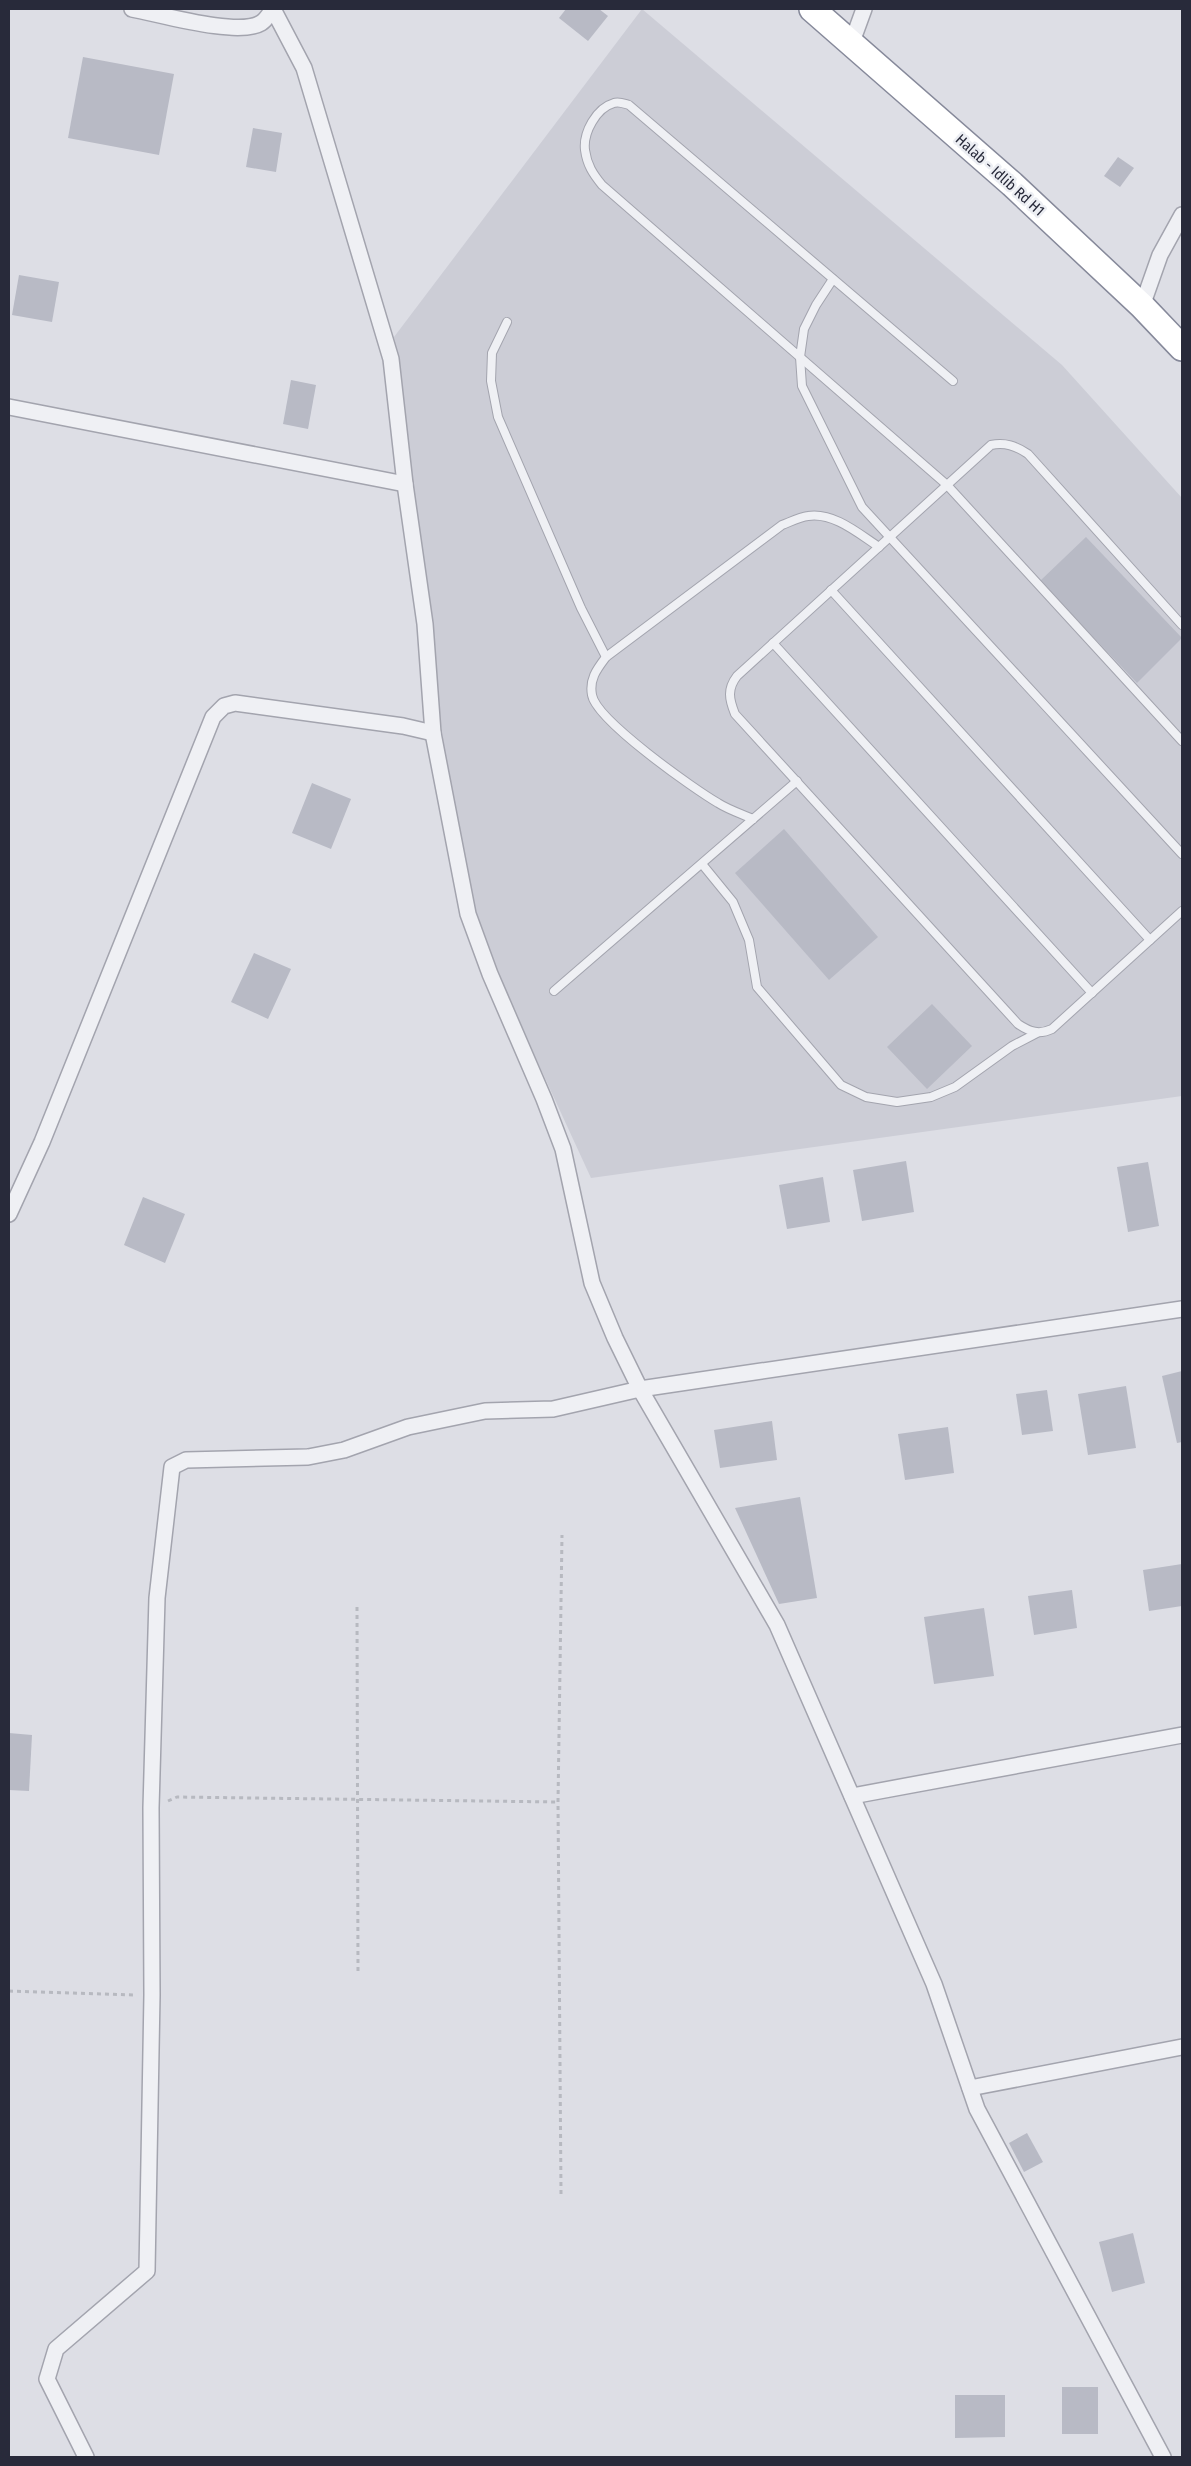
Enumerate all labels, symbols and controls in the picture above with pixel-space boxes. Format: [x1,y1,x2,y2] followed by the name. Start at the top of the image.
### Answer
[952,130,1048,220] street label: Halab - Idlib Rd H1

